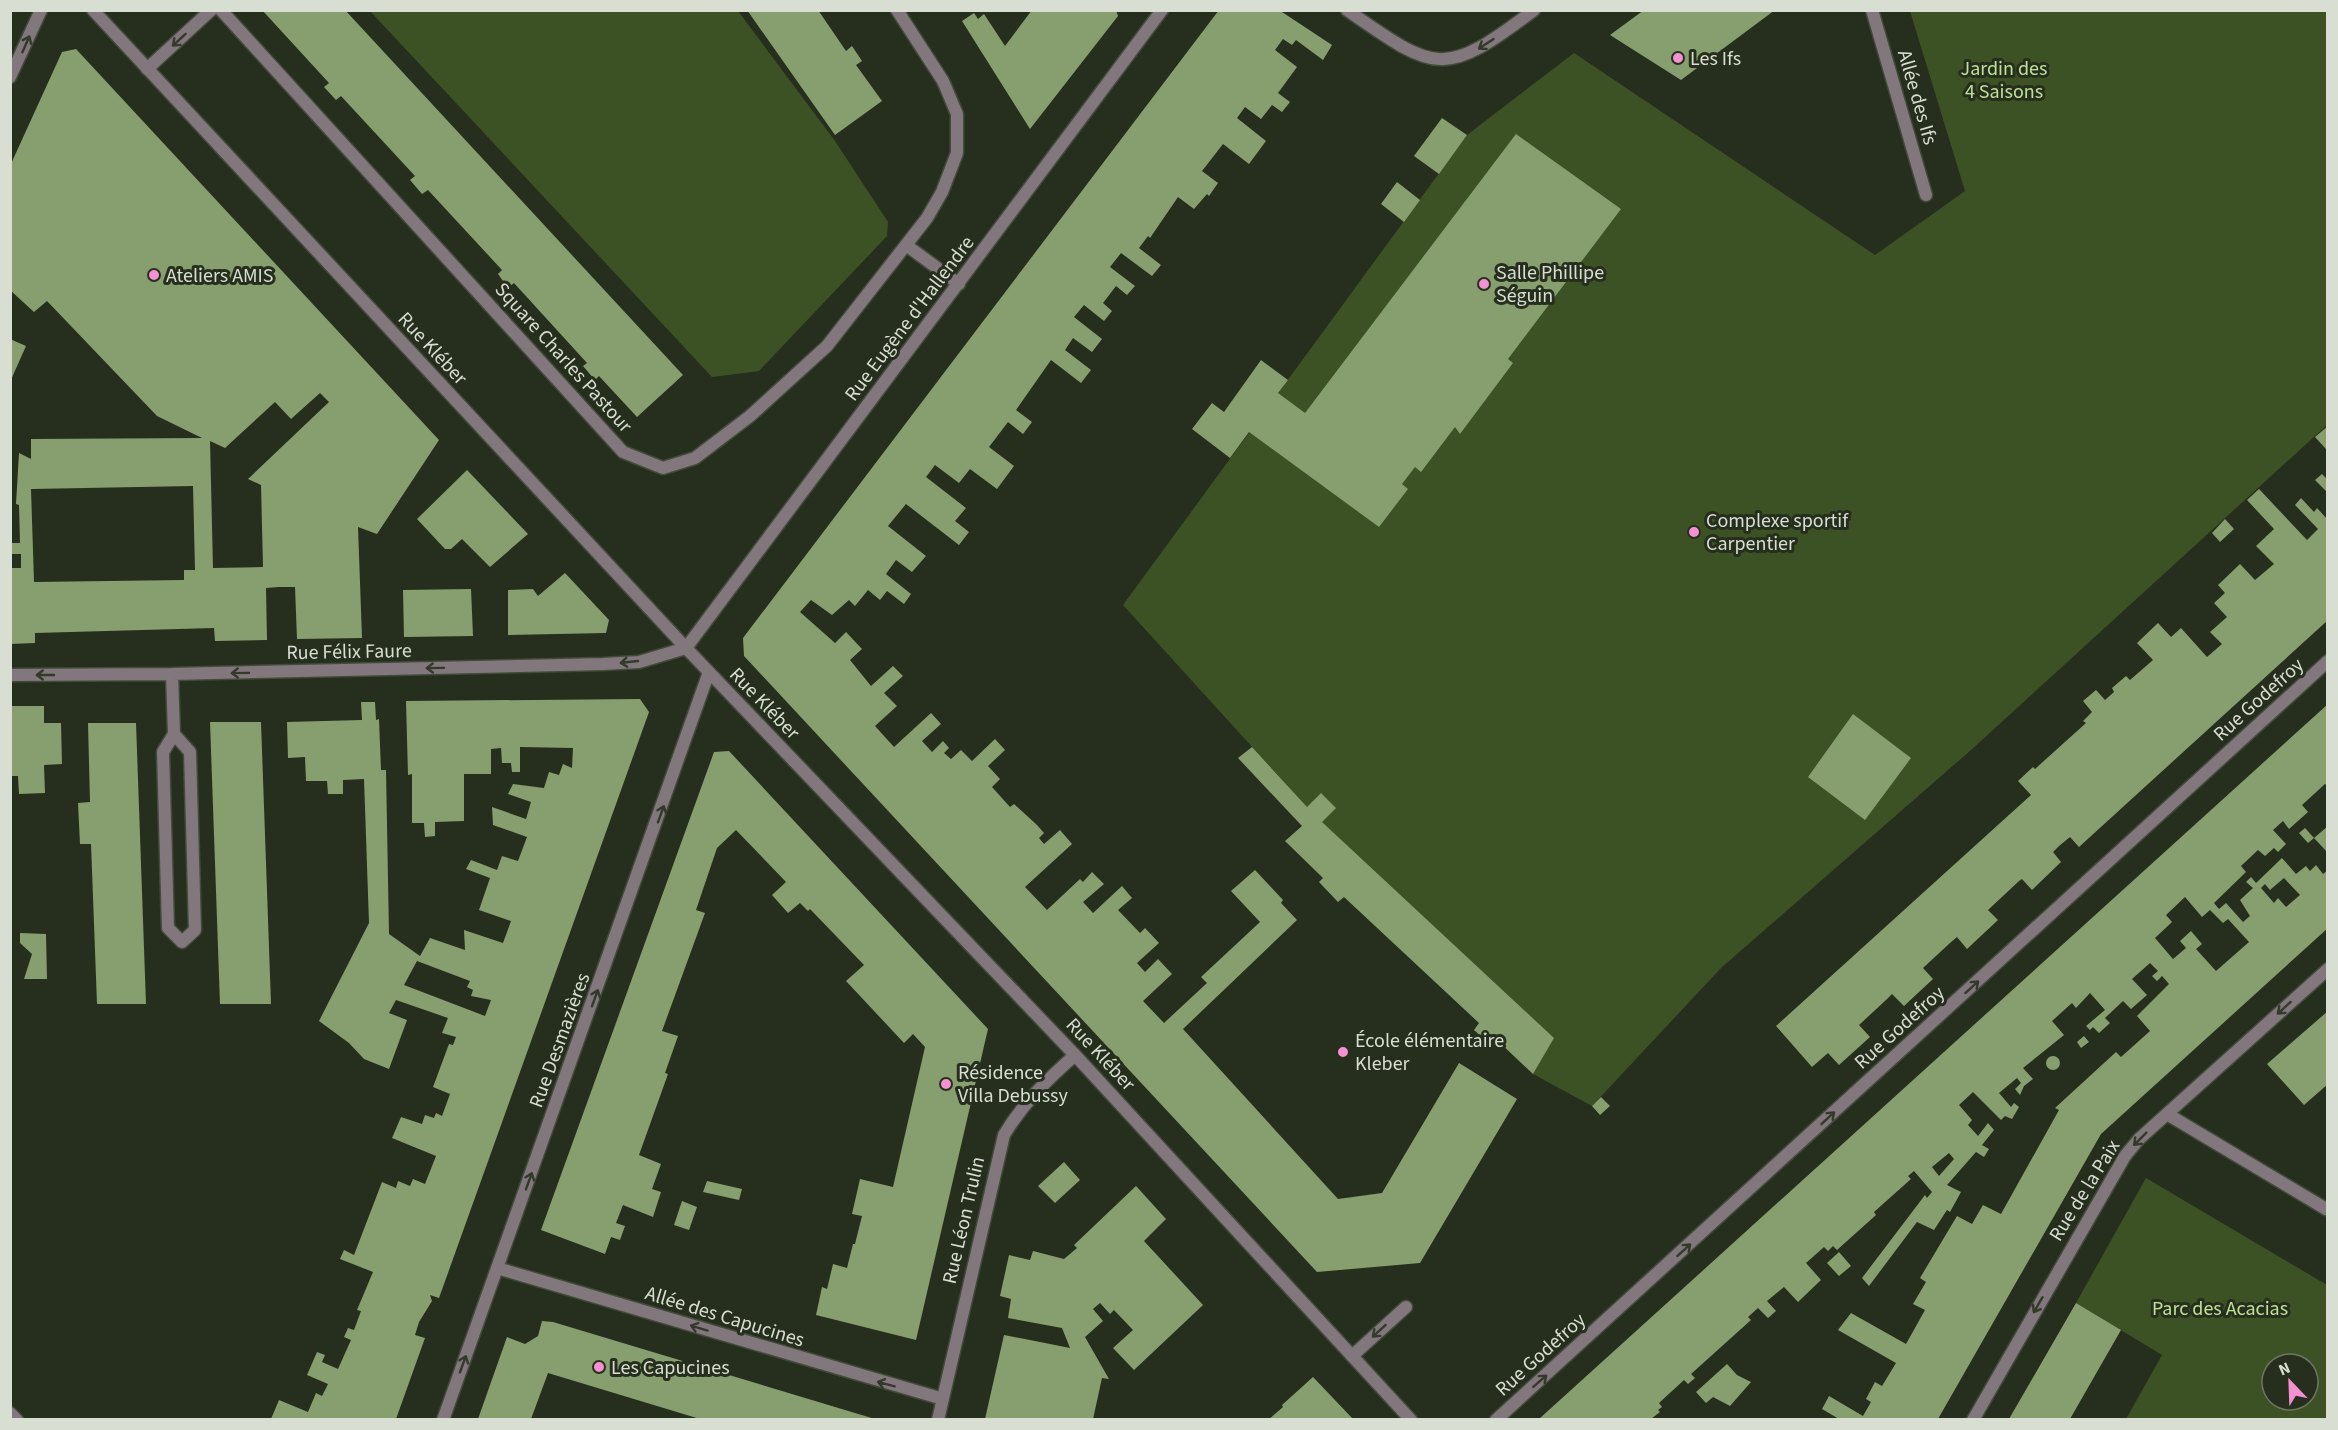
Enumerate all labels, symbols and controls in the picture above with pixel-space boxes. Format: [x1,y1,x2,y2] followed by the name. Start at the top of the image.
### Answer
[171,33,186,47] one-way arrow
[20,35,32,53] one-way arrow
[1478,38,1495,51] one-way arrow
[1690,45,1741,73] place label: Les Ifs
[1890,46,1944,148] street label: Allée des Ifs
[1671,51,1685,65] marker: Les Ifs
[1961,55,2047,106] park label: Jardin des 4 Saisons
[838,230,981,407] street label: Rue Eugène d'Hallendre
[1496,259,1604,310] place label: Salle Phillipe Séguin
[166,262,274,290] place label: Ateliers AMIS
[147,268,161,282] marker: Ateliers AMIS
[488,276,639,439] street label: Square Charles Pastour
[1477,277,1491,291] marker: Salle Phillipe Séguin
[391,306,473,391] street label: Rue Kléber
[1706,507,1849,558] place label: Complexe sportif Carpentier
[1687,525,1701,539] marker: Complexe sportif Carpentier
[286,637,412,667] street label: Rue Félix Faure
[2207,651,2311,748] street label: Rue Godefroy
[620,657,640,668] one-way arrow
[723,661,806,746] street label: Rue Kléber
[425,663,445,674] one-way arrow
[230,667,250,679] one-way arrow
[35,669,55,681] one-way arrow
[656,805,667,824] one-way arrow
[523,969,597,1112] street label: Rue Desmazières
[1848,979,1952,1076] street label: Rue Godefroy
[1964,980,1979,994] one-way arrow
[590,989,601,1007] one-way arrow
[2277,1001,2292,1015] one-way arrow
[1059,1012,1141,1097] street label: Rue Kléber
[1355,1027,1504,1078] place label: École élémentaire Kleber
[1336,1045,1350,1059] marker: École élémentaire Kleber
[958,1059,1068,1110] place label: Résidence Villa Debussy
[939,1077,953,1091] marker: Résidence Villa Debussy
[1820,1111,1835,1125] one-way arrow
[2132,1132,2147,1147] one-way arrow
[2043,1134,2127,1247] street label: Rue de la Paix
[936,1154,992,1287] street label: Rue Léon Trulin
[524,1172,535,1191] one-way arrow
[1676,1243,1691,1257] one-way arrow
[642,1279,808,1354] street label: Allée des Capucines
[2152,1295,2288,1323] park label: Parc des Acacias
[2032,1296,2044,1313] one-way arrow
[1489,1306,1593,1403] street label: Rue Godefroy
[690,1322,709,1333] one-way arrow
[1372,1324,1387,1338] one-way arrow
[2260,1352,2320,1412] north arrow
[611,1354,730,1382] place label: Les Capucines
[458,1356,469,1374] one-way arrow
[2275,1357,2294,1381] text: N
[592,1360,606,1374] marker: Les Capucines
[1532,1374,1547,1388] one-way arrow
[877,1377,896,1389] one-way arrow

